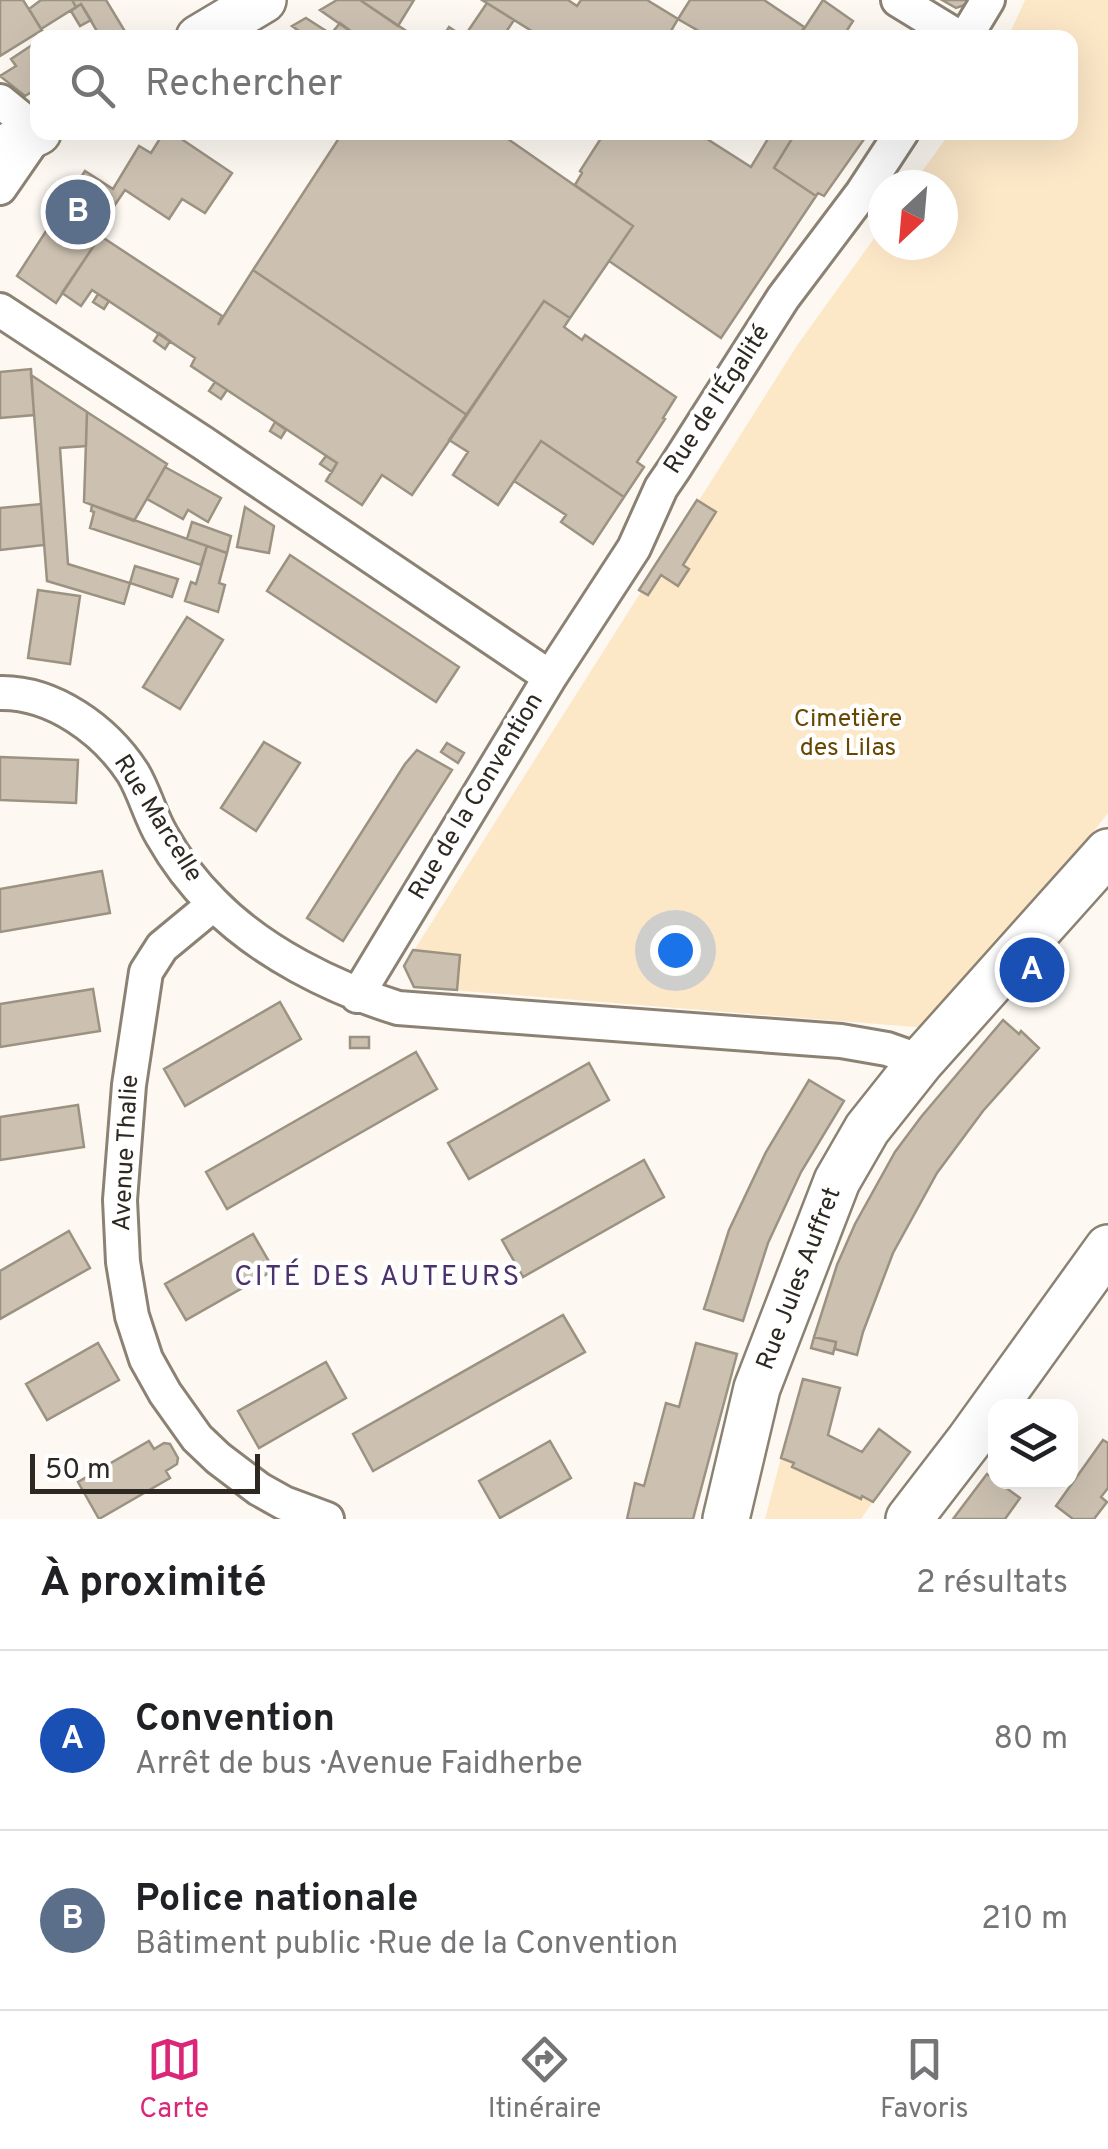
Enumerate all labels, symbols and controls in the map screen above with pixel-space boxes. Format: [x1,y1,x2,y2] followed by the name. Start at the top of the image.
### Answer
[30,30,1078,140] search box
[65,58,120,113] icon: search
[145,61,343,110] text: Rechercher
[868,170,958,260] north arrow
[46,174,110,250] pin: B
[657,319,778,481] street label: Rue de l'Égalité
[403,688,551,906] street label: Rue de la Convention
[794,704,902,765] park label: Cimetière des Lilas
[105,749,209,889] street label: Rue Marcelle
[650,925,701,976] your location
[1000,932,1064,1008] pin: A
[107,1074,147,1232] street label: Avenue Thalie
[750,1183,850,1375] street label: Rue Jules Auffret
[234,1258,522,1296] district label: CITÉ DES AUTEURS
[988,1399,1078,1489] map controls
[988,1399,1078,1489] button: layers
[30,1449,260,1494] scale bar
[45,1453,111,1489] text: 50 m
[40,1558,267,1611] text: À proximité
[916,1564,1068,1604] text: 2 résultats
[135,1696,335,1745] text: Convention
[61,1720,84,1760] text: A
[994,1720,1068,1760] text: 80 m
[135,1745,583,1785] text: Arrêt de bus · Avenue Faidherbe
[135,1876,418,1925] text: Police nationale
[61,1900,84,1940] text: B
[981,1900,1068,1940] text: 210 m
[135,1925,678,1965] text: Bâtiment public · Rue de la Convention
[139,2032,209,2128] tab: Carte
[488,2032,601,2128] tab: Itinéraire
[880,2032,969,2128] tab: Favoris

